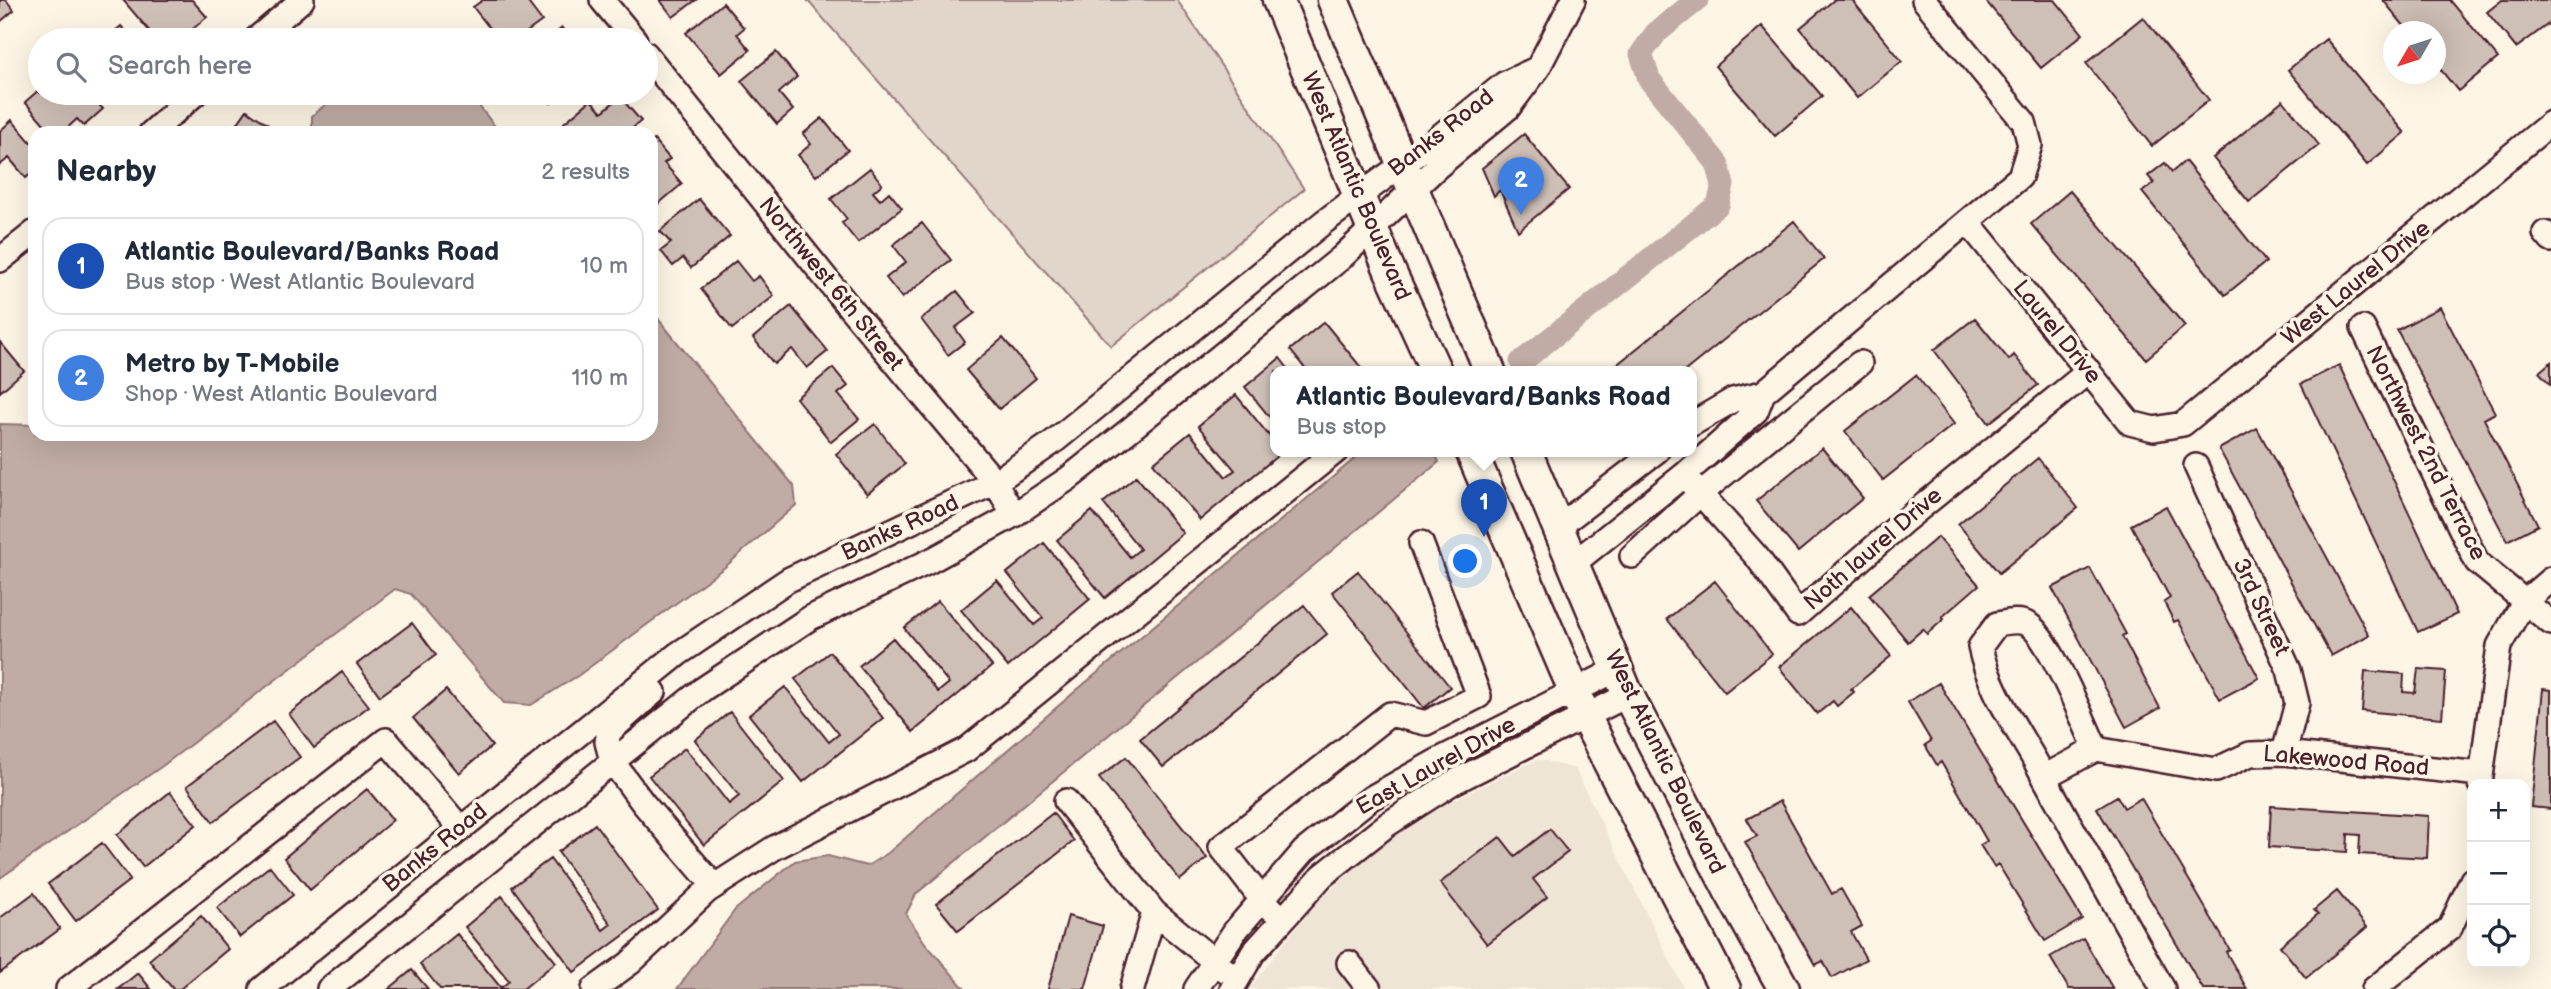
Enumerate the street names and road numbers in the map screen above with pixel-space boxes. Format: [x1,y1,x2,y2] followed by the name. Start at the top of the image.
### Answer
[1295,67,1417,305] street label: West Atlantic Boulevard
[1383,83,1499,183] street label: Banks Road
[753,192,909,376] street label: Northwest 6th Street
[2276,214,2436,352] street label: West Laurel Drive
[2007,275,2107,389] street label: Laurel Drive
[2360,341,2492,565] street label: Northwest 2nd Terrace
[1798,481,1948,617] street label: Noth laurel Drive
[837,489,963,567] street label: Banks Road
[2226,554,2296,660] street label: 3rd Street
[1599,645,1731,879] street label: West Atlantic Boulevard
[1351,711,1521,821] street label: East Laurel Drive
[2262,740,2430,782] street label: Lakewood Road
[377,797,493,899] street label: Banks Road

